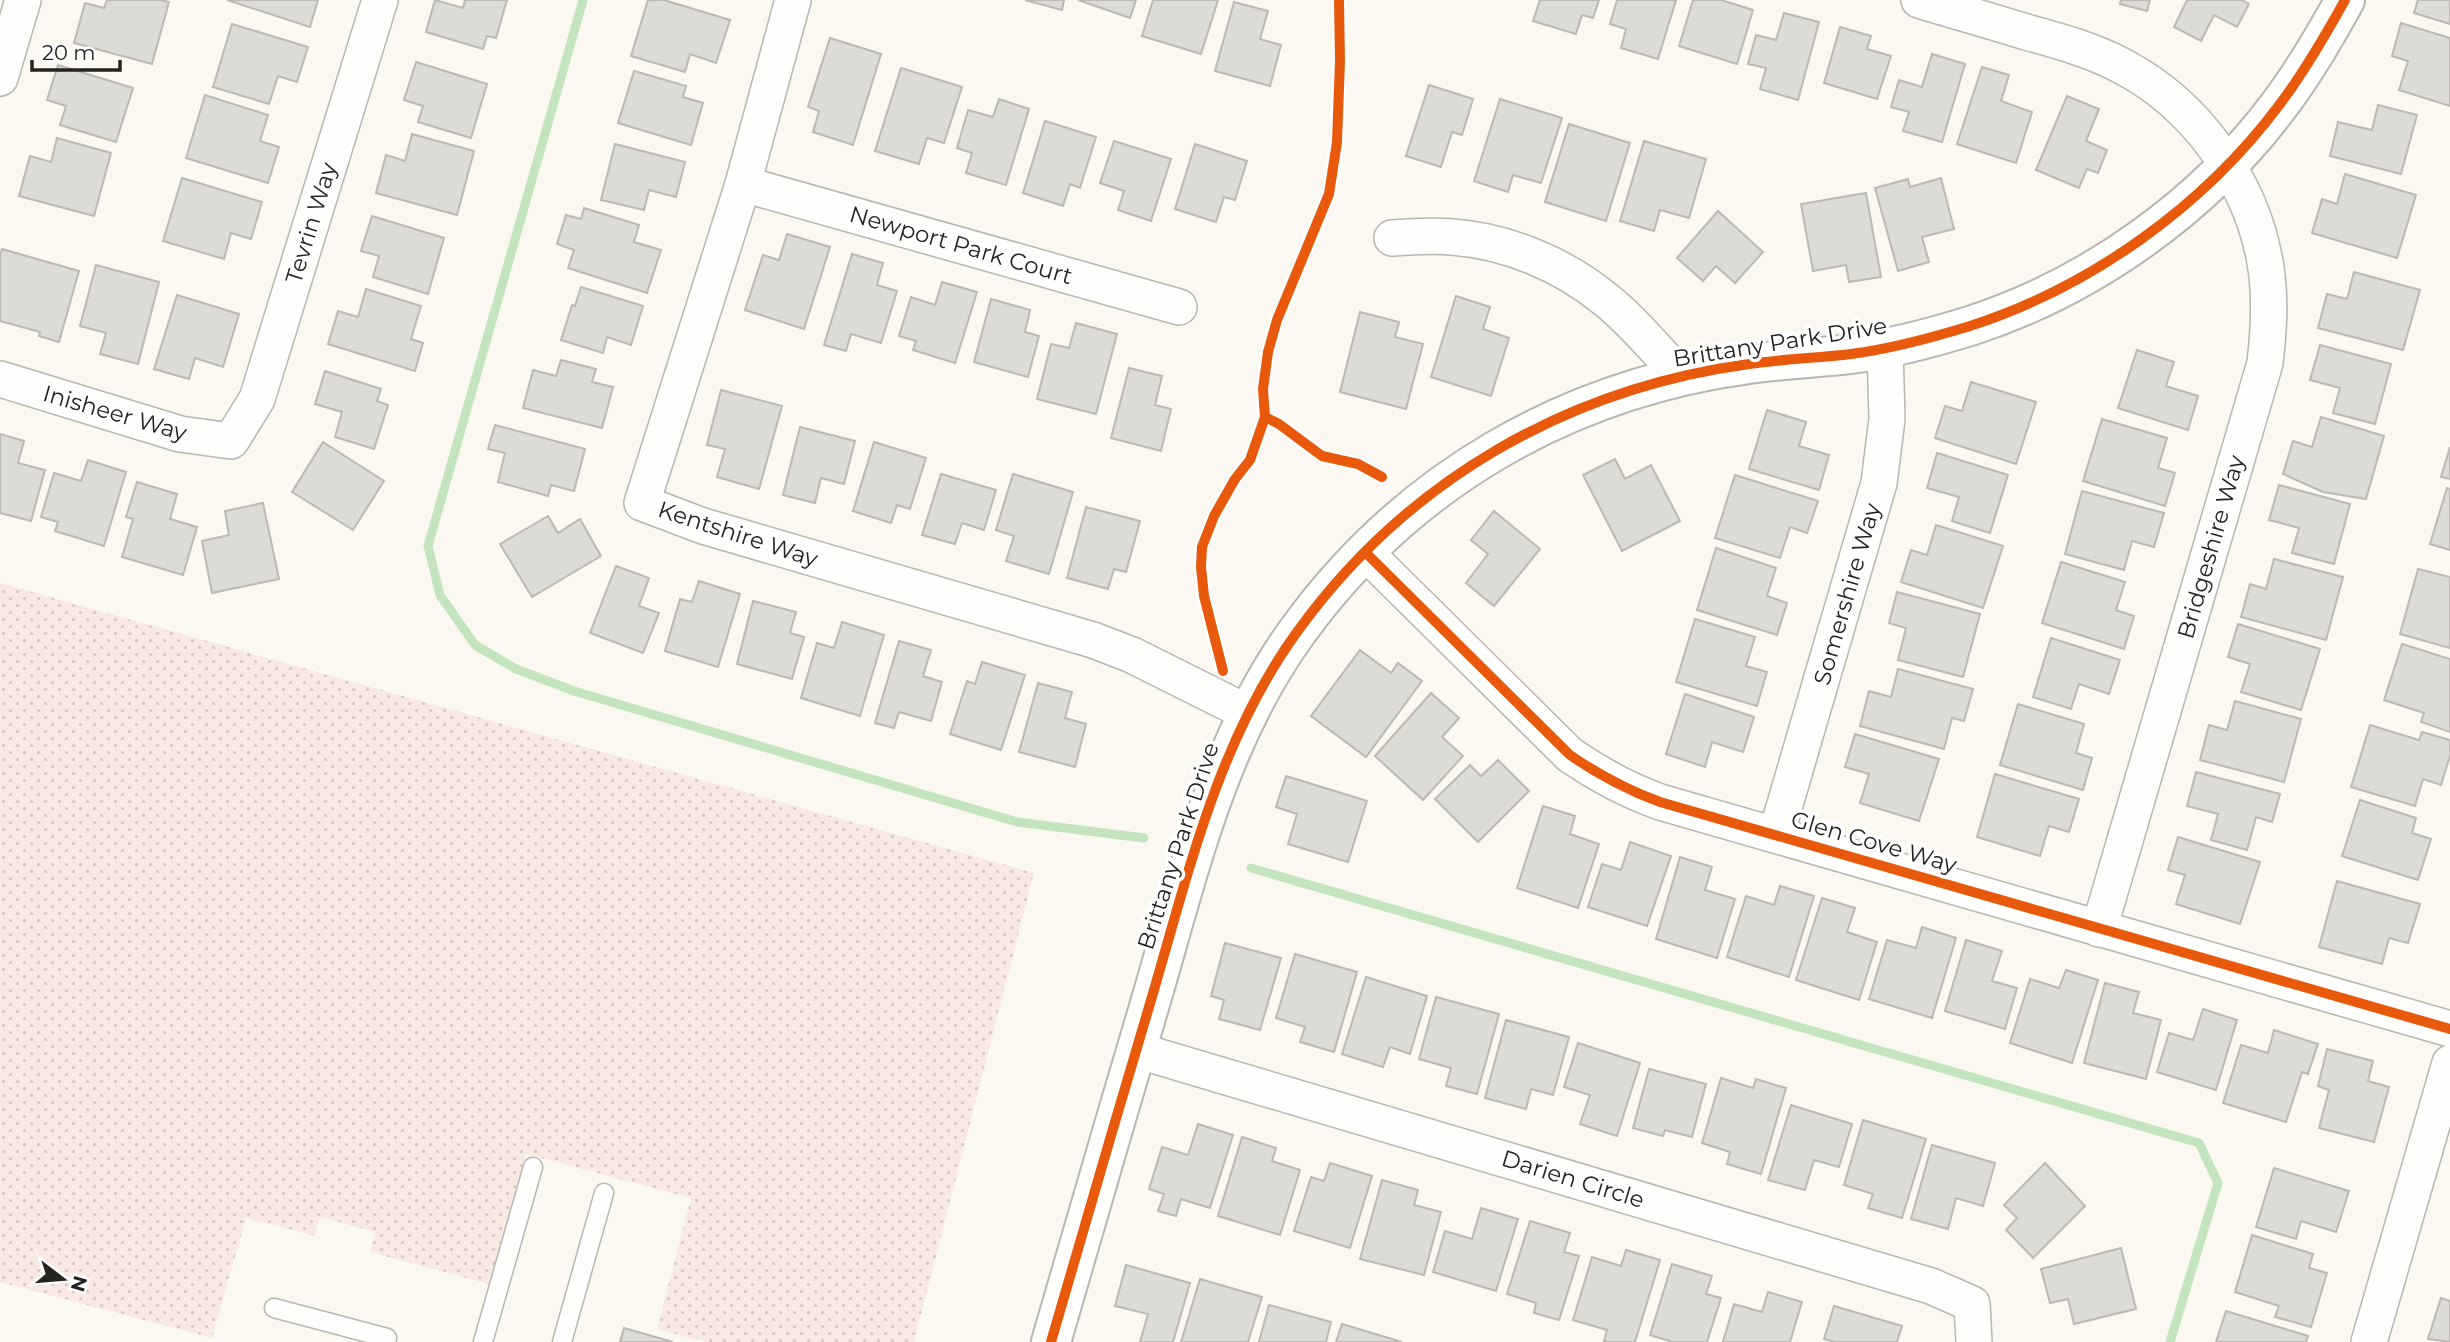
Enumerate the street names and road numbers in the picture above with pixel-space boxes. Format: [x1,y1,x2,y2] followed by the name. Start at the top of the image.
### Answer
[279,159,343,287] street label: Tevrin Way
[846,200,1076,290] street label: Newport Park Court
[1671,311,1889,373] street label: Brittany Park Drive
[40,379,191,447] street label: Inisheer Way
[2171,452,2251,642] street label: Bridgeshire Way
[655,495,822,573] street label: Kentshire Way
[1808,499,1886,688] street label: Somershire Way
[1131,739,1225,953] street label: Brittany Park Drive
[1788,805,1961,879] street label: Glen Cove Way
[1498,1144,1648,1214] street label: Darien Circle

